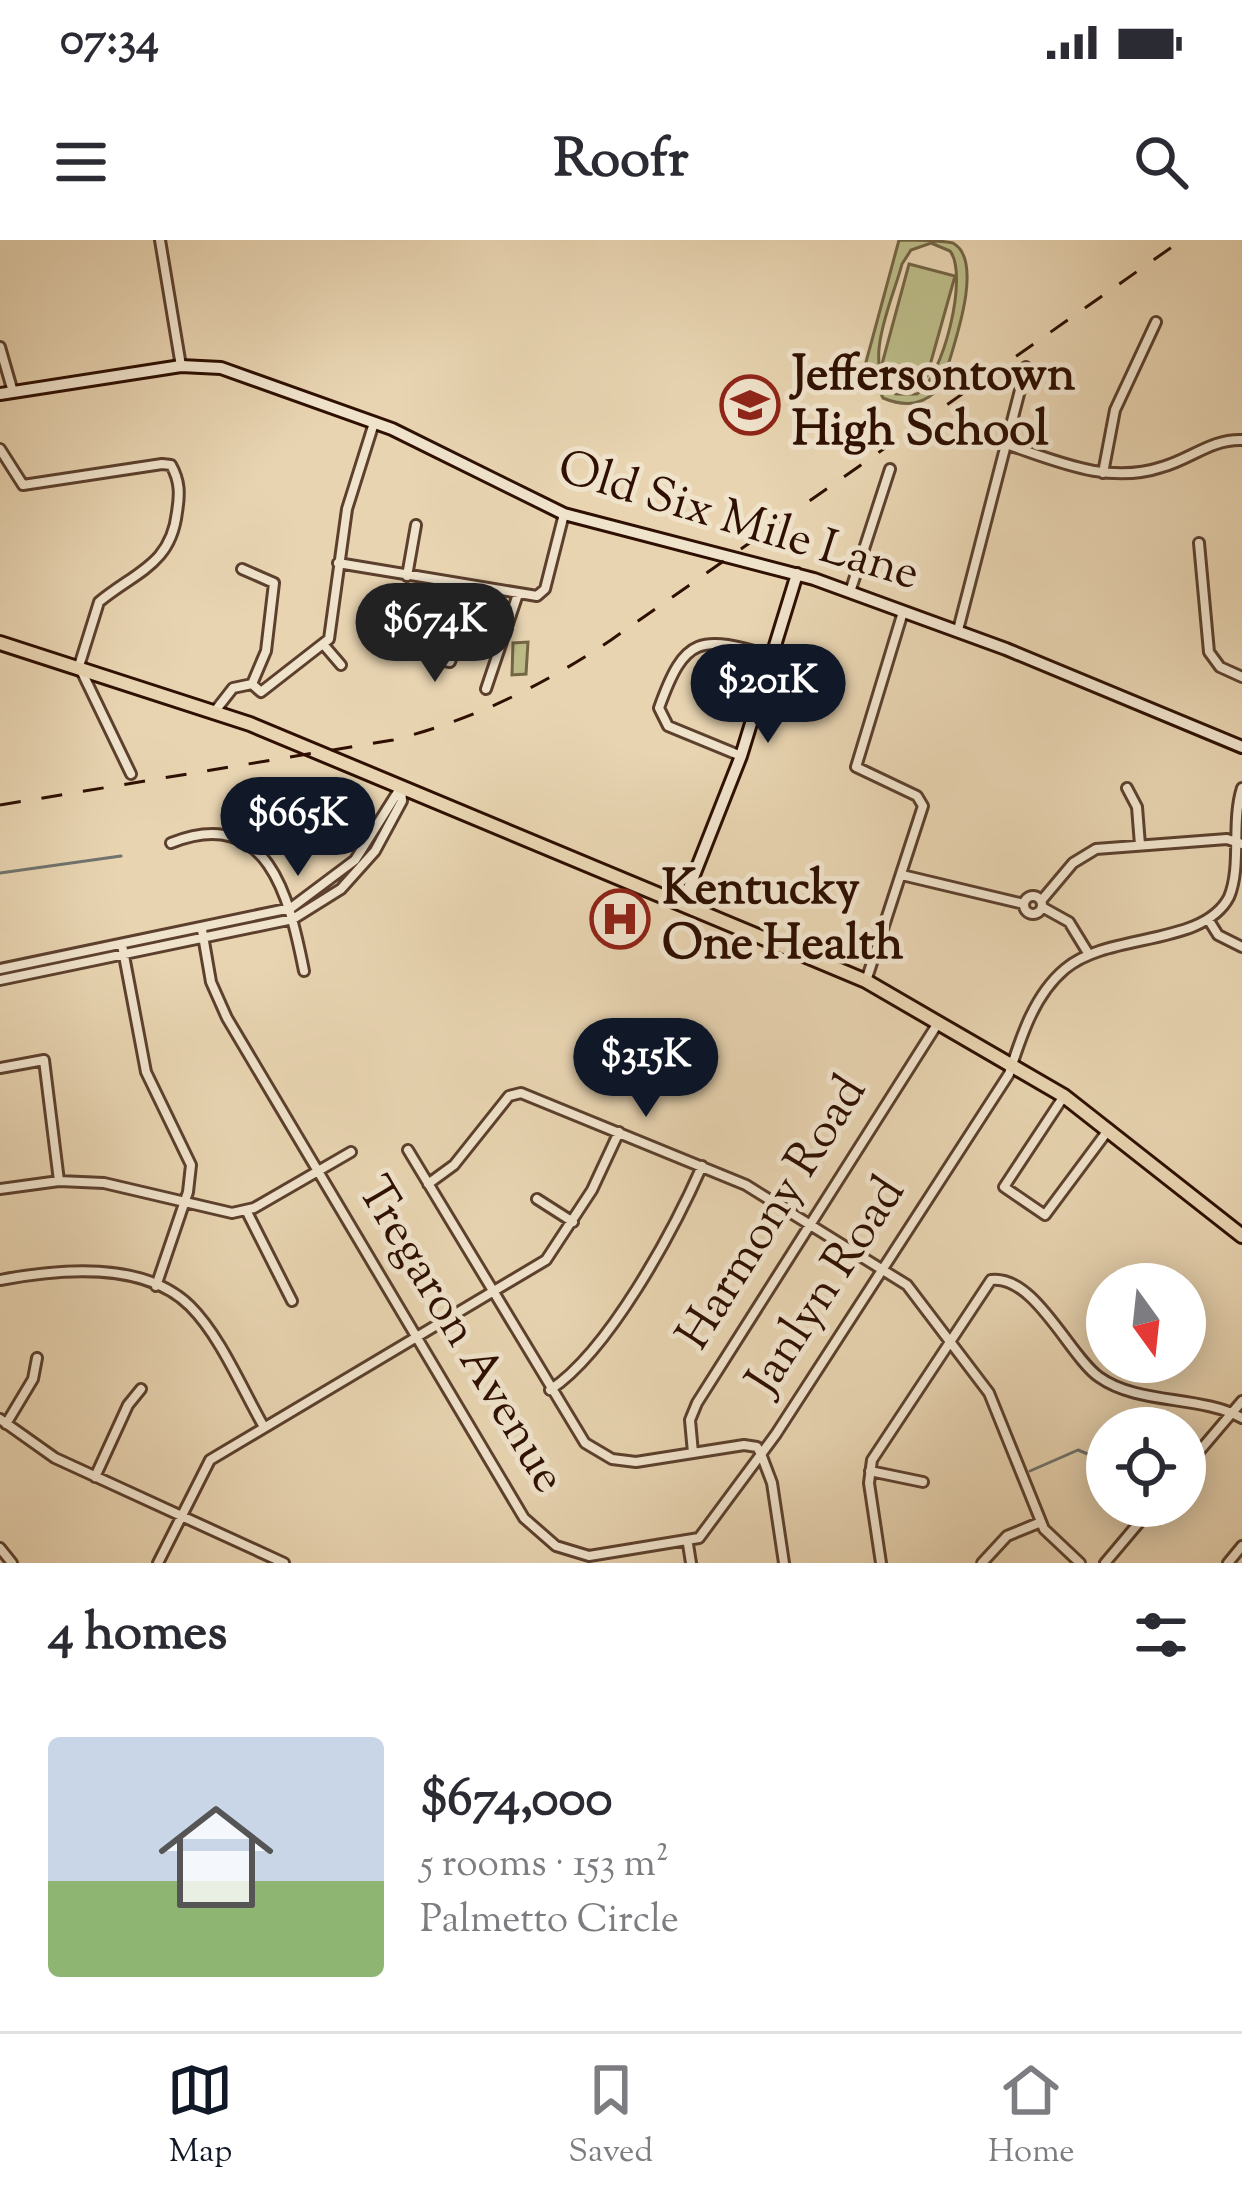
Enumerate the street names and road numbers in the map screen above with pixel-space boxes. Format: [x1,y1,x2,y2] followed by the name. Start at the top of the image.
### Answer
[549,435,927,611] street label: Old Six Mile Lane
[662,1063,886,1365] street label: Harmony Road
[730,1164,924,1412] street label: Janlyn Road
[337,1165,581,1507] street label: Tregaron Avenue

